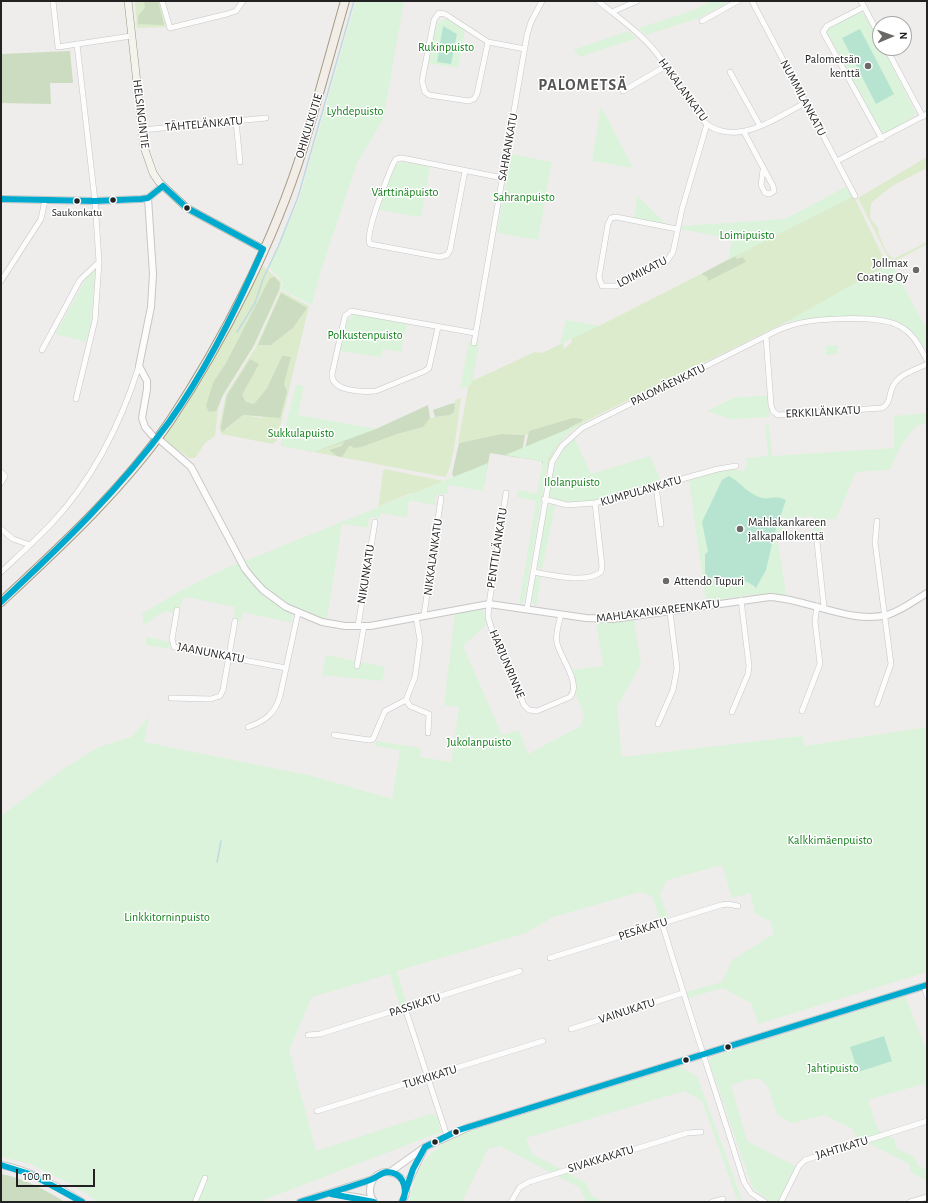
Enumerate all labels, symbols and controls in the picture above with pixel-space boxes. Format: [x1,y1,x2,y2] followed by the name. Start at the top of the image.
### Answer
[872,16,912,56] north arrow
[898,32,909,40] text: N
[418,40,474,54] park label: Rukinpuisto
[805,52,860,80] place label: Palometsän kenttä
[655,55,711,125] street label: HAKALANKATU
[777,57,829,139] street label: NUMMILANKATU
[863,61,873,71] marker: Palometsän kenttä
[538,75,628,95] district label: PALOMETSÄ
[130,79,152,149] street label: HELSINGINTIE
[292,92,326,160] street label: OHIKULKUTIE
[327,104,383,118] park label: Lyhdepuisto
[495,112,521,182] street label: SAHRANKATU
[164,113,244,135] street label: TÄHTELÄNKATU
[372,185,438,199] park label: Värttinäpuisto
[493,190,555,204] park label: Sahranpuisto
[108,195,118,205] unlabelled marker
[72,196,82,206] marker: Saukonkatu
[182,203,192,213] unlabelled marker
[52,206,102,220] place label: Saukonkatu
[719,228,775,242] park label: Loimipuisto
[615,253,669,291] street label: LOIMIKATU
[857,256,908,284] place label: Jollmax Coating Oy
[911,265,921,275] marker: Jollmax Coating Oy
[327,328,403,342] park label: Polkustenpuisto
[628,361,708,409] street label: PALOMÄENKATU
[785,403,861,421] street label: ERKKILÄNKATU
[268,426,334,440] park label: Sukkulapuisto
[599,473,683,509] street label: KUMPULANKATU
[544,475,600,489] park label: Ilolanpuisto
[484,507,510,589] street label: PENTTILÄNKATU
[748,515,826,543] place label: Mahlakankareen jalkapallokenttä
[420,517,446,597] street label: NIKKALANKATU
[735,524,745,534] marker: Mahlakankareen jalkapallokenttä
[354,543,378,605] street label: NIKUNKATU
[674,574,744,588] place label: Attendo Tupuri
[661,576,671,586] marker: Attendo Tupuri
[595,596,721,626] street label: MAHLAKANKAREENKATU
[486,627,528,701] street label: HARJUNRINNE
[176,639,246,667] street label: JAANUNKATU
[447,735,511,749] park label: Jukolanpuisto
[788,833,872,847] park label: Kalkkimäenpuisto
[124,910,210,924] park label: Linkkitorninpuisto
[617,914,669,944] street label: PESÄKATU
[387,990,443,1020] street label: PASSIKATU
[597,995,657,1027] street label: VAINUKATU
[723,1042,733,1052] unlabelled marker
[681,1055,691,1065] unlabelled marker
[807,1061,859,1075] park label: Jahtipuisto
[401,1062,459,1092] street label: TUKKIKATU
[451,1127,461,1137] unlabelled marker
[814,1133,870,1163] street label: JAHTIKATU
[430,1137,440,1147] unlabelled marker
[566,1142,636,1176] street label: SIVAKKAKATU
[18,1161,97,1187] scale bar
[23,1170,51,1182] text: 100 m

